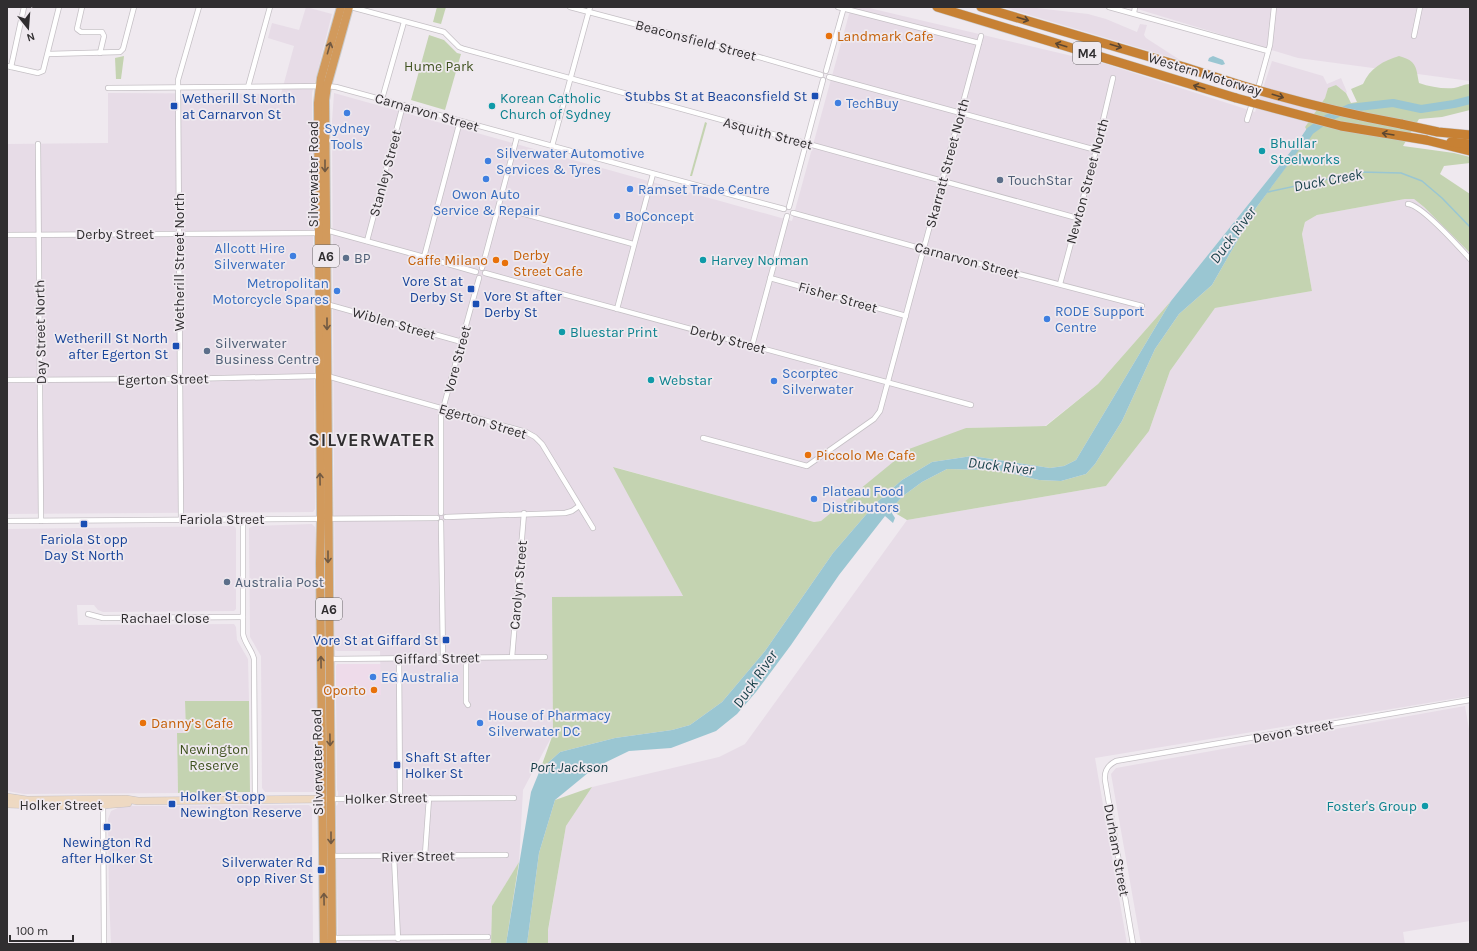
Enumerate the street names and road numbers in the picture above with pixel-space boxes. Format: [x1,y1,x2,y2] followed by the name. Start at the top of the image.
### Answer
[634,16,758,65] street label: Beaconsfield Street
[1073,42,1101,64] road number: M4
[1146,49,1264,100] street label: Western Motorway
[373,89,481,135] street label: Carnarvon Street
[922,96,973,230] street label: Skarratt Street North
[721,113,814,154] street label: Asquith Street
[1063,116,1112,246] street label: Newton Street North
[305,121,322,227] street label: Silverwater Road
[366,128,405,218] street label: Stanley Street
[171,193,188,331] street label: Wetherill Street North
[76,226,154,243] street label: Derby Street
[913,238,1021,283] street label: Carnarvon Street
[313,245,339,267] road number: A6
[796,278,879,317] street label: Fisher Street
[31,280,50,384] street label: Day Street North
[350,303,438,344] street label: Wiblen Street
[688,321,768,358] street label: Derby Street
[440,324,475,395] street label: Vore Street
[117,370,209,389] street label: Egerton Street
[437,400,529,443] street label: Egerton Street
[180,511,264,528] street label: Fariola Street
[506,540,531,630] street label: Carolyn Street
[316,598,342,620] road number: A6
[121,610,209,627] street label: Rachael Close
[394,649,480,668] street label: Giffard Street
[308,708,327,816] street label: Silverwater Road
[1252,716,1335,747] street label: Devon Street
[344,789,428,808] street label: Holker Street
[20,797,102,814] street label: Holker Street
[1100,802,1133,898] street label: Durham Street
[381,847,455,866] street label: River Street

